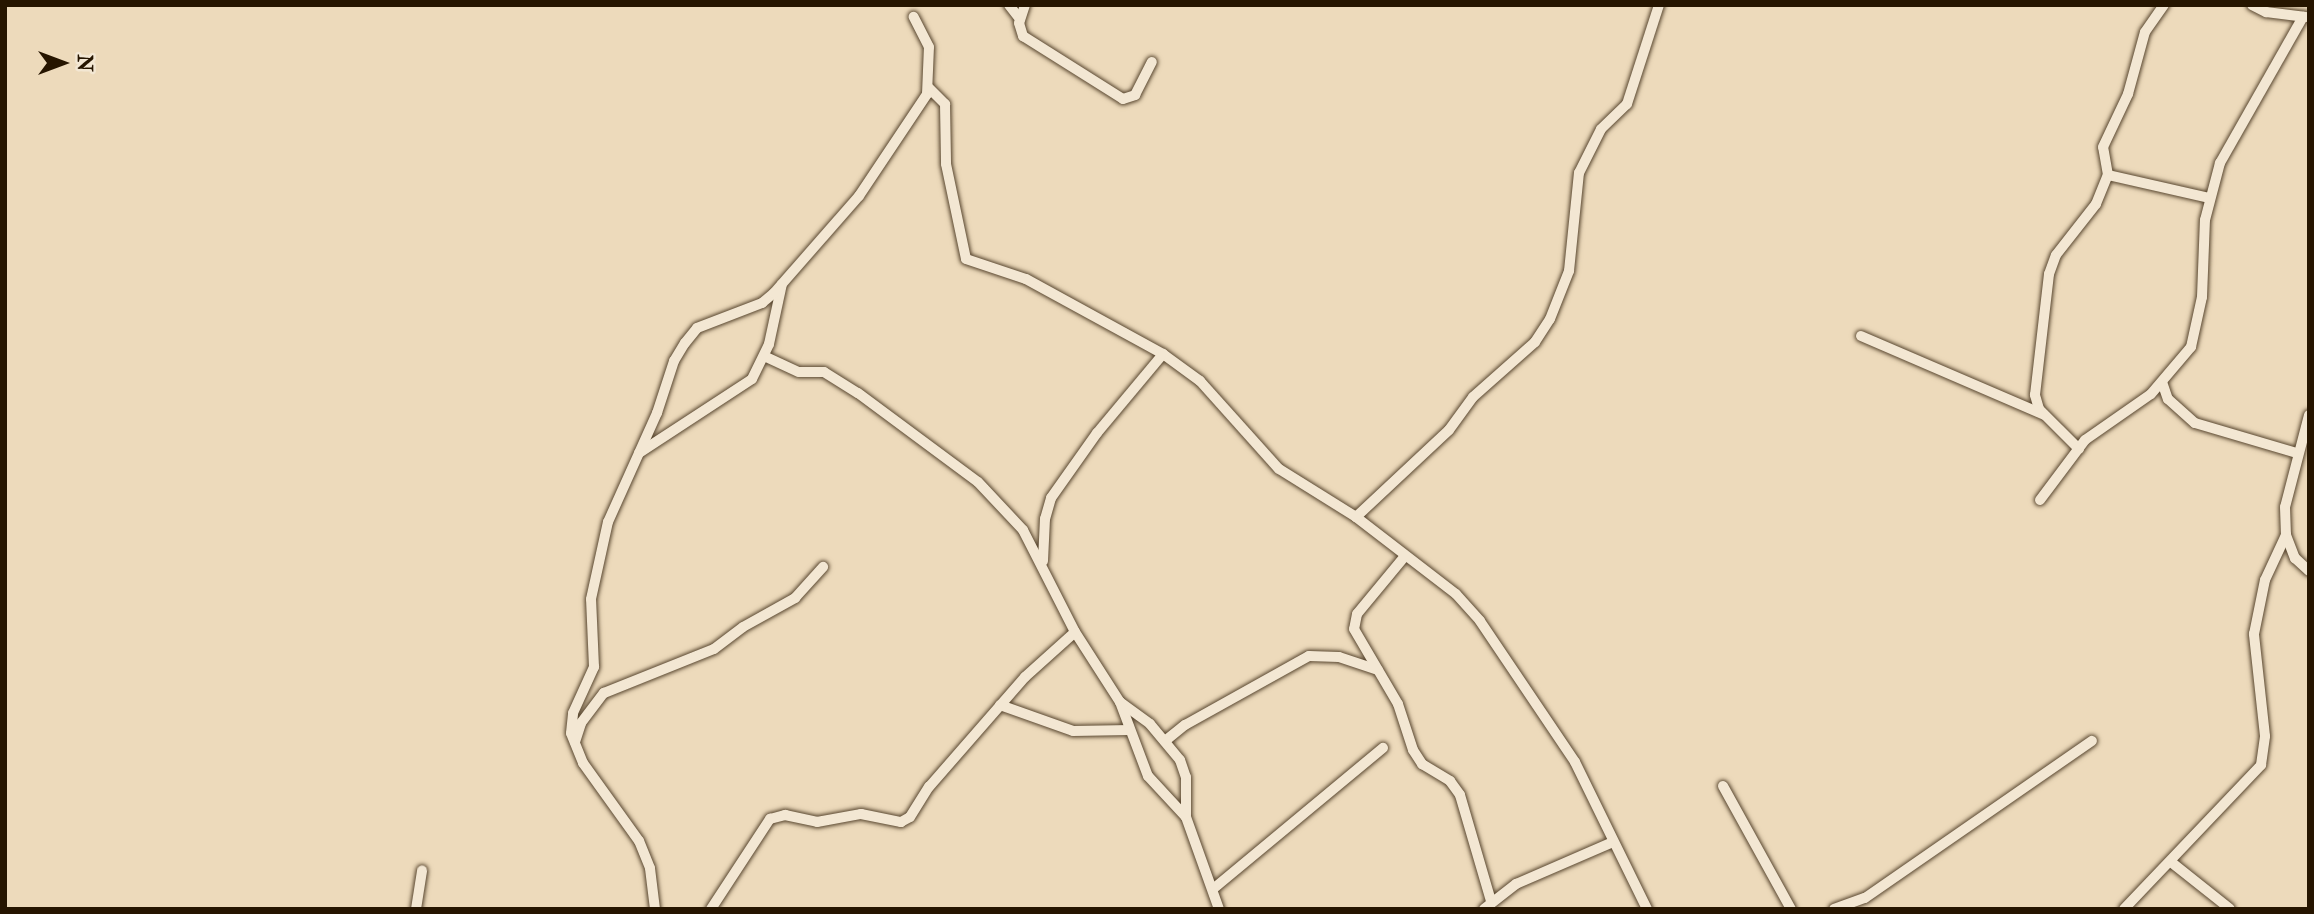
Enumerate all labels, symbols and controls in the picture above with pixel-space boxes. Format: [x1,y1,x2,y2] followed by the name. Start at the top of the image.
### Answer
[28,28,98,98] north arrow
[72,54,96,72] text: N

